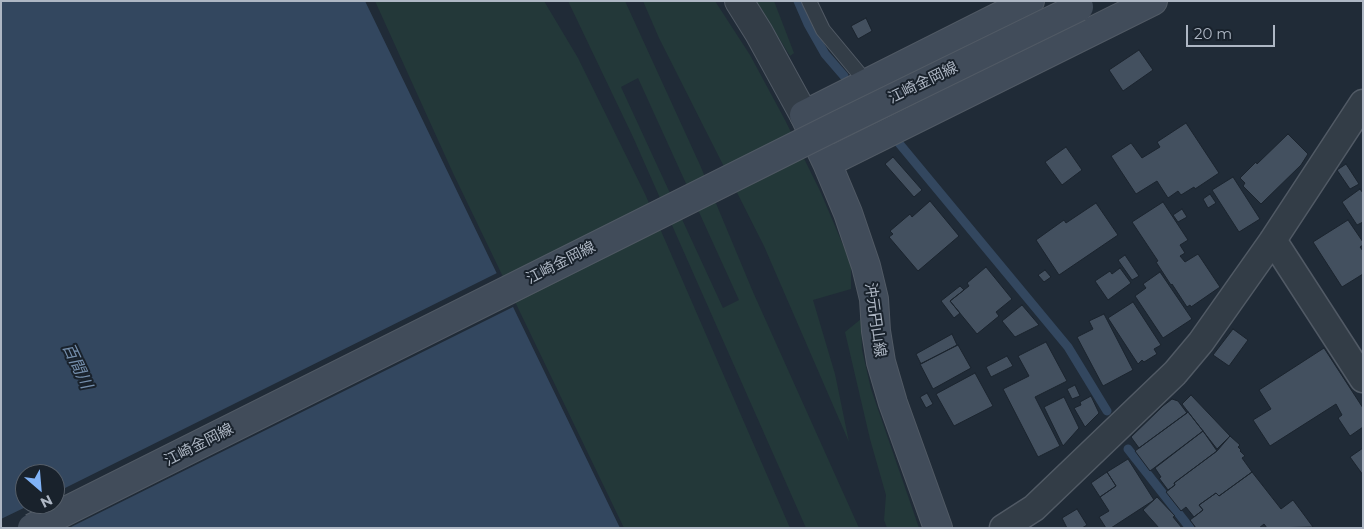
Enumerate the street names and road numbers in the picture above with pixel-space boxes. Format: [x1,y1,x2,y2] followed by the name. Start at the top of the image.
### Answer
[885,58,961,108] street label: 江崎金岡線
[524,238,598,288] street label: 江崎金岡線
[861,282,889,358] street label: 沖元円山線
[162,420,236,470] street label: 江崎金岡線

